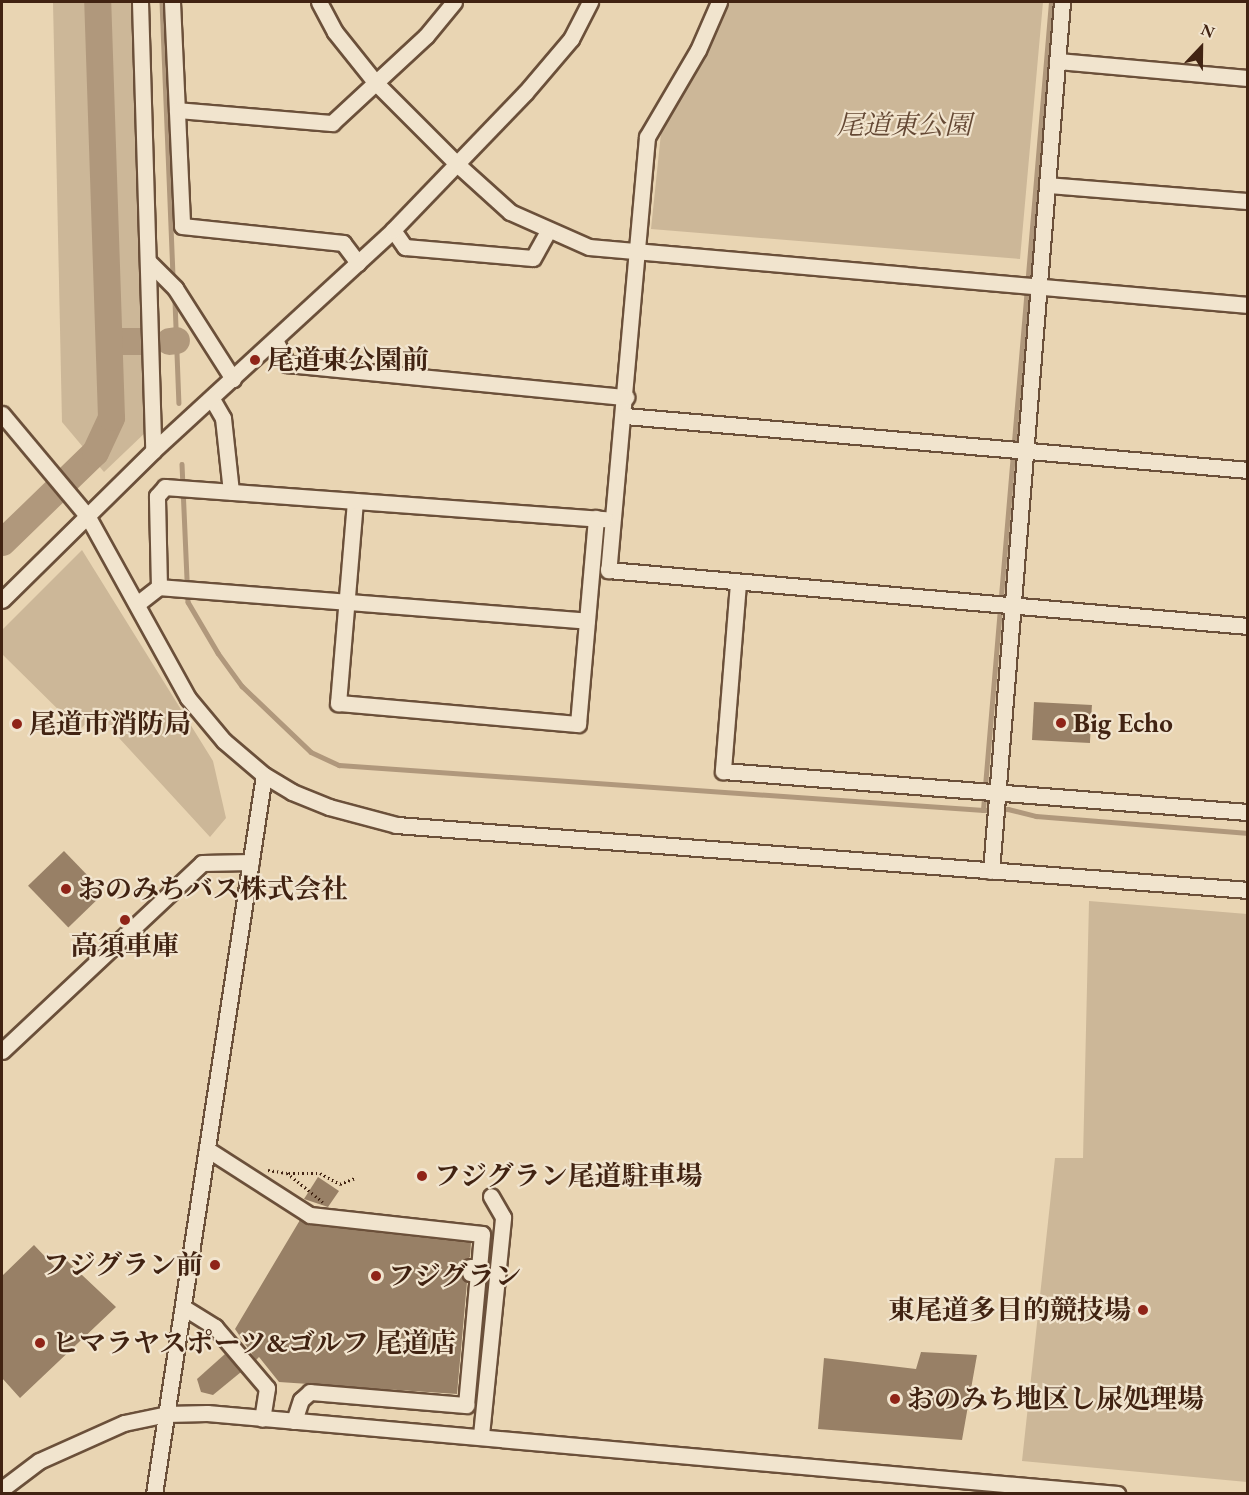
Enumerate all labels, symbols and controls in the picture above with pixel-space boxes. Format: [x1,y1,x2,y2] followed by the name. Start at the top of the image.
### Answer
[1171,18,1231,78] north arrow
[1198,19,1218,43] text: N
[837,109,971,141] park label: 尾道東公園
[267,344,429,376] place label: 尾道東公園前
[248,353,262,367] marker: 尾道東公園前
[1073,707,1173,739] place label: Big Echo
[29,708,191,740] place label: 尾道市消防局
[1054,716,1068,730] marker: Big Echo
[10,717,24,731] marker: 尾道市消防局
[78,873,348,905] place label: おのみちバス株式会社
[59,882,73,896] marker: おのみちバス株式会社
[118,913,132,927] marker: 高須車庫
[71,930,179,962] place label: 高須車庫
[434,1160,704,1192] place label: フジグラン尾道駐車場
[415,1169,429,1183] marker: フジグラン尾道駐車場
[41,1249,203,1281] place label: フジグラン前
[208,1258,222,1272] marker: フジグラン前
[388,1260,523,1292] place label: フジグラン
[369,1269,383,1283] marker: フジグラン
[888,1294,1131,1326] place label: 東尾道多目的競技場
[1136,1303,1150,1317] marker: 東尾道多目的競技場
[52,1327,458,1359] place label: ヒマラヤスポーツ&ゴルフ 尾道店
[33,1336,47,1350] marker: ヒマラヤスポーツ&ゴルフ 尾道店
[907,1383,1204,1415] place label: おのみち地区し尿処理場
[888,1392,902,1406] marker: おのみち地区し尿処理場

